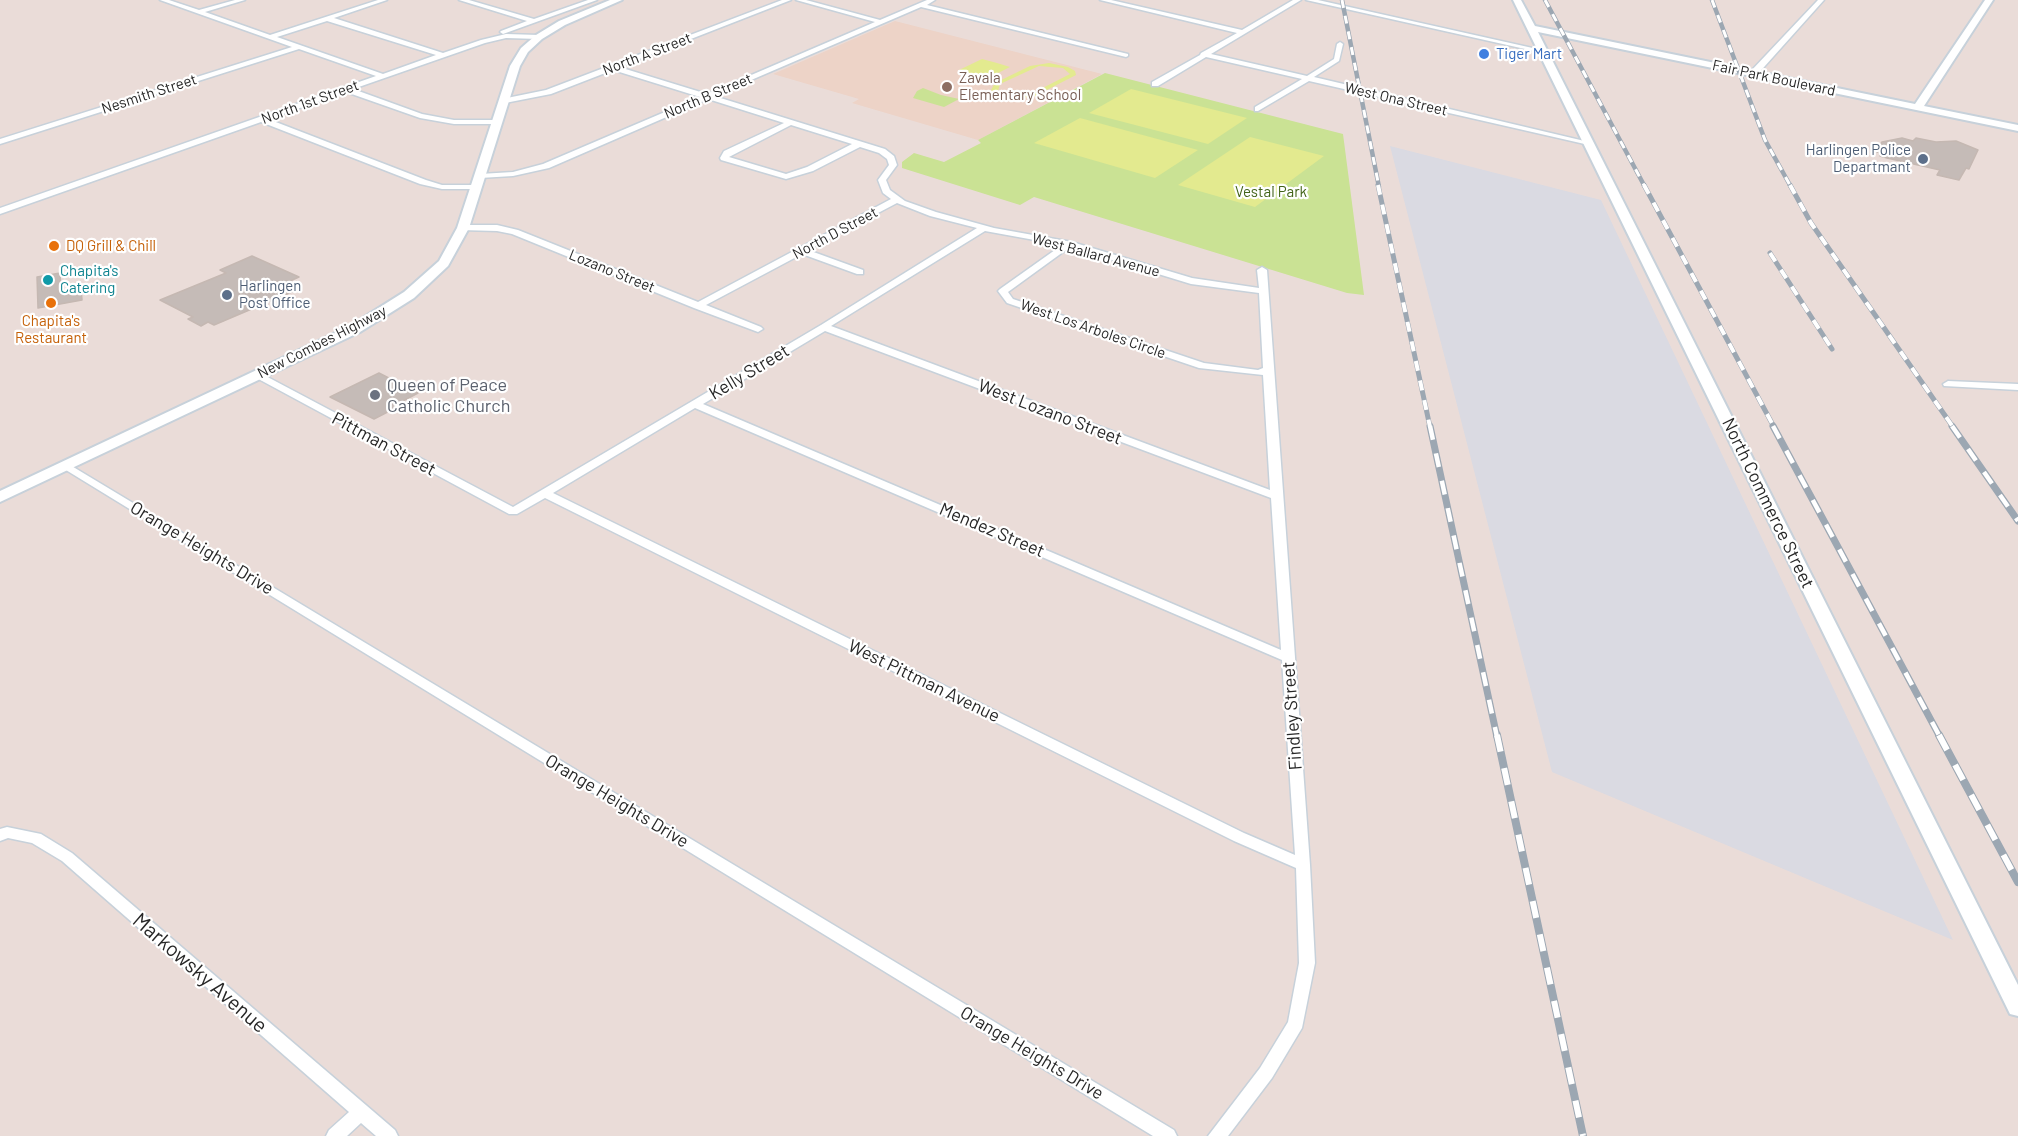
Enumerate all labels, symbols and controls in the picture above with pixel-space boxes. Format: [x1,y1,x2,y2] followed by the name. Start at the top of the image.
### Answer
[600,29,694,79] street label: North A Street
[1496,45,1562,63] place label: Tiger Mart
[1477,47,1491,61] marker: Tiger Mart
[1711,56,1837,100] street label: Fair Park Boulevard
[661,69,755,123] street label: North B Street
[959,69,1081,104] place label: Zavala Elementary School
[99,70,199,118] street label: Nesmith Street
[259,76,361,128] street label: North 1st Street
[1343,78,1449,120] street label: West Ona Street
[940,80,954,94] marker: Zavala Elementary School
[1806,141,1911,176] place label: Harlingen Police Departmant
[1916,152,1930,166] marker: Harlingen Police Departmant
[1235,183,1307,201] park label: Vestal Park
[789,203,881,263] street label: North D Street
[1030,229,1162,281] street label: West Ballard Avenue
[66,237,156,255] place label: DQ Grill & Chill
[47,239,61,253] marker: DQ Grill & Chill
[566,246,658,296] street label: Lozano Street
[60,262,118,297] place label: Chapita's Catering
[41,273,55,287] marker: Chapita's Catering
[239,277,311,312] place label: Harlingen Post Office
[220,288,234,302] marker: Harlingen Post Office
[44,296,58,310] marker: Chapita's Restaurant
[1018,296,1168,362] street label: West Los Arboles Circle
[255,302,389,382] street label: New Combes Highway
[15,312,87,347] place label: Chapita's Restaurant
[705,340,793,404] street label: Kelly Street
[387,374,510,416] place label: Queen of Peace Catholic Church
[975,375,1125,449] street label: West Lozano Street
[368,388,382,402] marker: Queen of Peace Catholic Church
[328,407,440,481] street label: Pittman Street
[1717,414,1819,592] street label: North Commerce Street
[126,497,278,599] street label: Orange Heights Drive
[936,498,1048,562] street label: Mendez Street
[845,635,1003,727] street label: West Pittman Avenue
[1277,661,1307,771] street label: Findley Street
[541,750,693,852] street label: Orange Heights Drive
[127,908,273,1038] street label: Markowsky Avenue
[956,1002,1108,1104] street label: Orange Heights Drive

